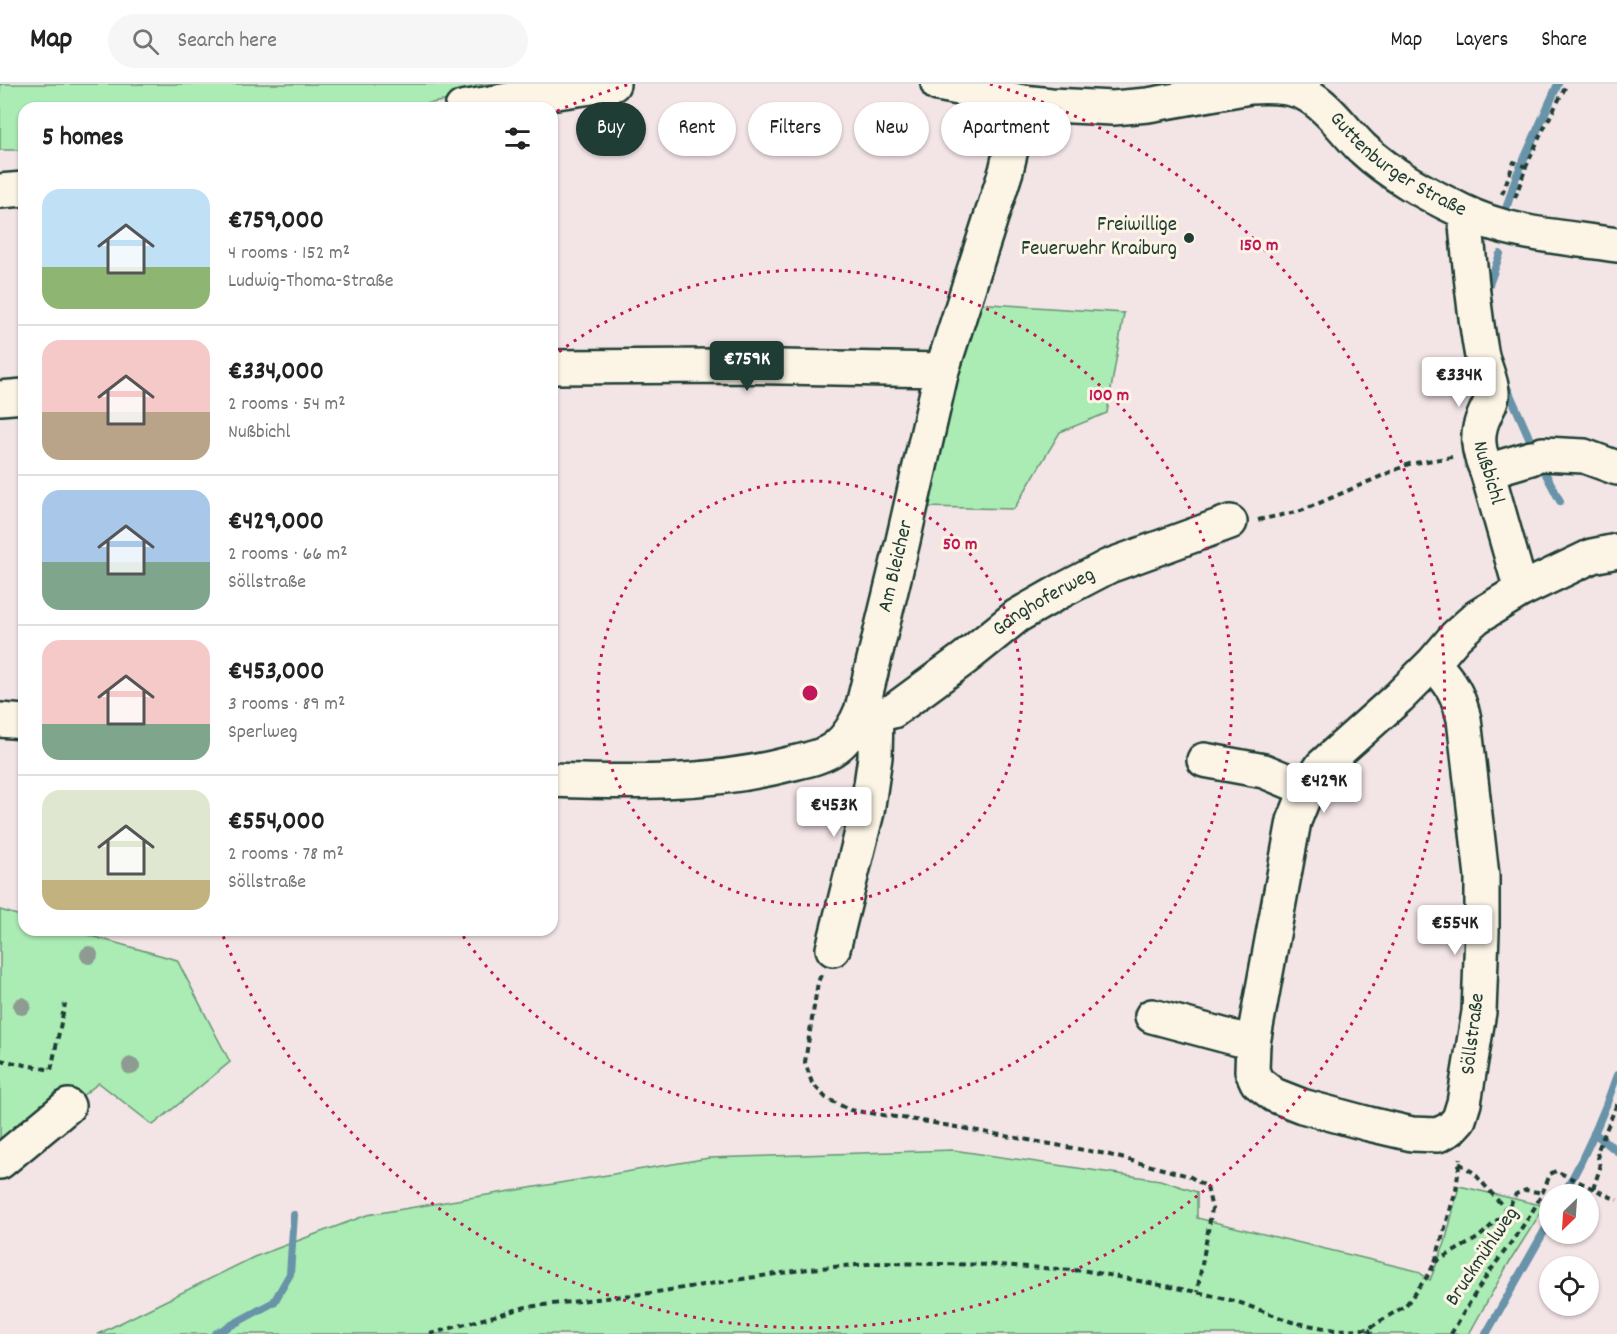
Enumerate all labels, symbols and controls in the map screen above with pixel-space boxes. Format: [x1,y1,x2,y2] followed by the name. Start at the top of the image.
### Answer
[108,14,528,68] search box
[30,21,72,61] text: Map
[129,25,162,58] icon: search
[177,26,277,57] text: Search here
[1391,26,1422,56] text: Map
[1455,26,1508,56] text: Layers
[1541,26,1587,56] text: Share
[576,102,646,156] chip: Buy
[658,102,736,156] chip: Rent
[748,102,842,156] chip: Filters
[854,102,929,156] chip: New
[941,102,1071,156] chip: Apartment
[1321,105,1471,226] street label: Guttenburger Straße
[42,120,124,157] text: 5 homes
[501,122,534,155] icon: filters
[228,203,324,240] text: €759,000
[1021,211,1177,265] place label: Freiwillige Feuerwehr Kraiburg
[90,213,162,285] icon: home
[1182,231,1196,245] marker: Freiwillige Feuerwehr Kraiburg
[1240,234,1278,259] text: 150 m
[228,240,350,268] text: 4 rooms · 152 m²
[228,268,394,296] text: Ludwig-Thoma-Straße
[705,341,789,392] pin: €759K
[724,346,770,374] text: €759K
[228,354,324,391] text: €334,000
[1417,357,1501,408] pin: €334K
[1436,362,1482,390] text: €334K
[90,364,162,436] icon: home
[1089,384,1129,409] text: 100 m
[228,391,346,419] text: 2 rooms · 54 m²
[228,419,290,447] text: Nußbichl
[1464,439,1511,508] street label: Nußbichl
[228,504,324,541] text: €429,000
[90,514,162,586] icon: home
[871,517,922,616] street label: Am Bleicher
[943,533,977,558] text: 50 m
[228,541,348,569] text: 2 rooms · 66 m²
[986,561,1101,645] street label: Ganghoferweg
[228,569,306,597] text: Söllstraße
[228,654,324,691] text: €453,000
[90,664,162,736] icon: home
[800,683,820,703] centre of rings
[228,691,345,719] text: 3 rooms · 89 m²
[228,719,297,747] text: Sperlweg
[1282,763,1366,814] pin: €429K
[1301,768,1347,796] text: €429K
[792,787,876,838] pin: €453K
[811,792,857,820] text: €453K
[228,804,325,841] text: €554,000
[90,814,162,886] icon: home
[228,841,344,869] text: 2 rooms · 78 m²
[228,869,306,897] text: Söllstraße
[1413,905,1497,956] pin: €554K
[1431,910,1479,938] text: €554K
[1454,991,1494,1077] street label: Söllstraße
[1539,1184,1599,1244] north arrow
[1539,1184,1599,1316] map controls
[1439,1201,1527,1313] street label: Bruckmühlweg
[1539,1256,1599,1316] button: locate

